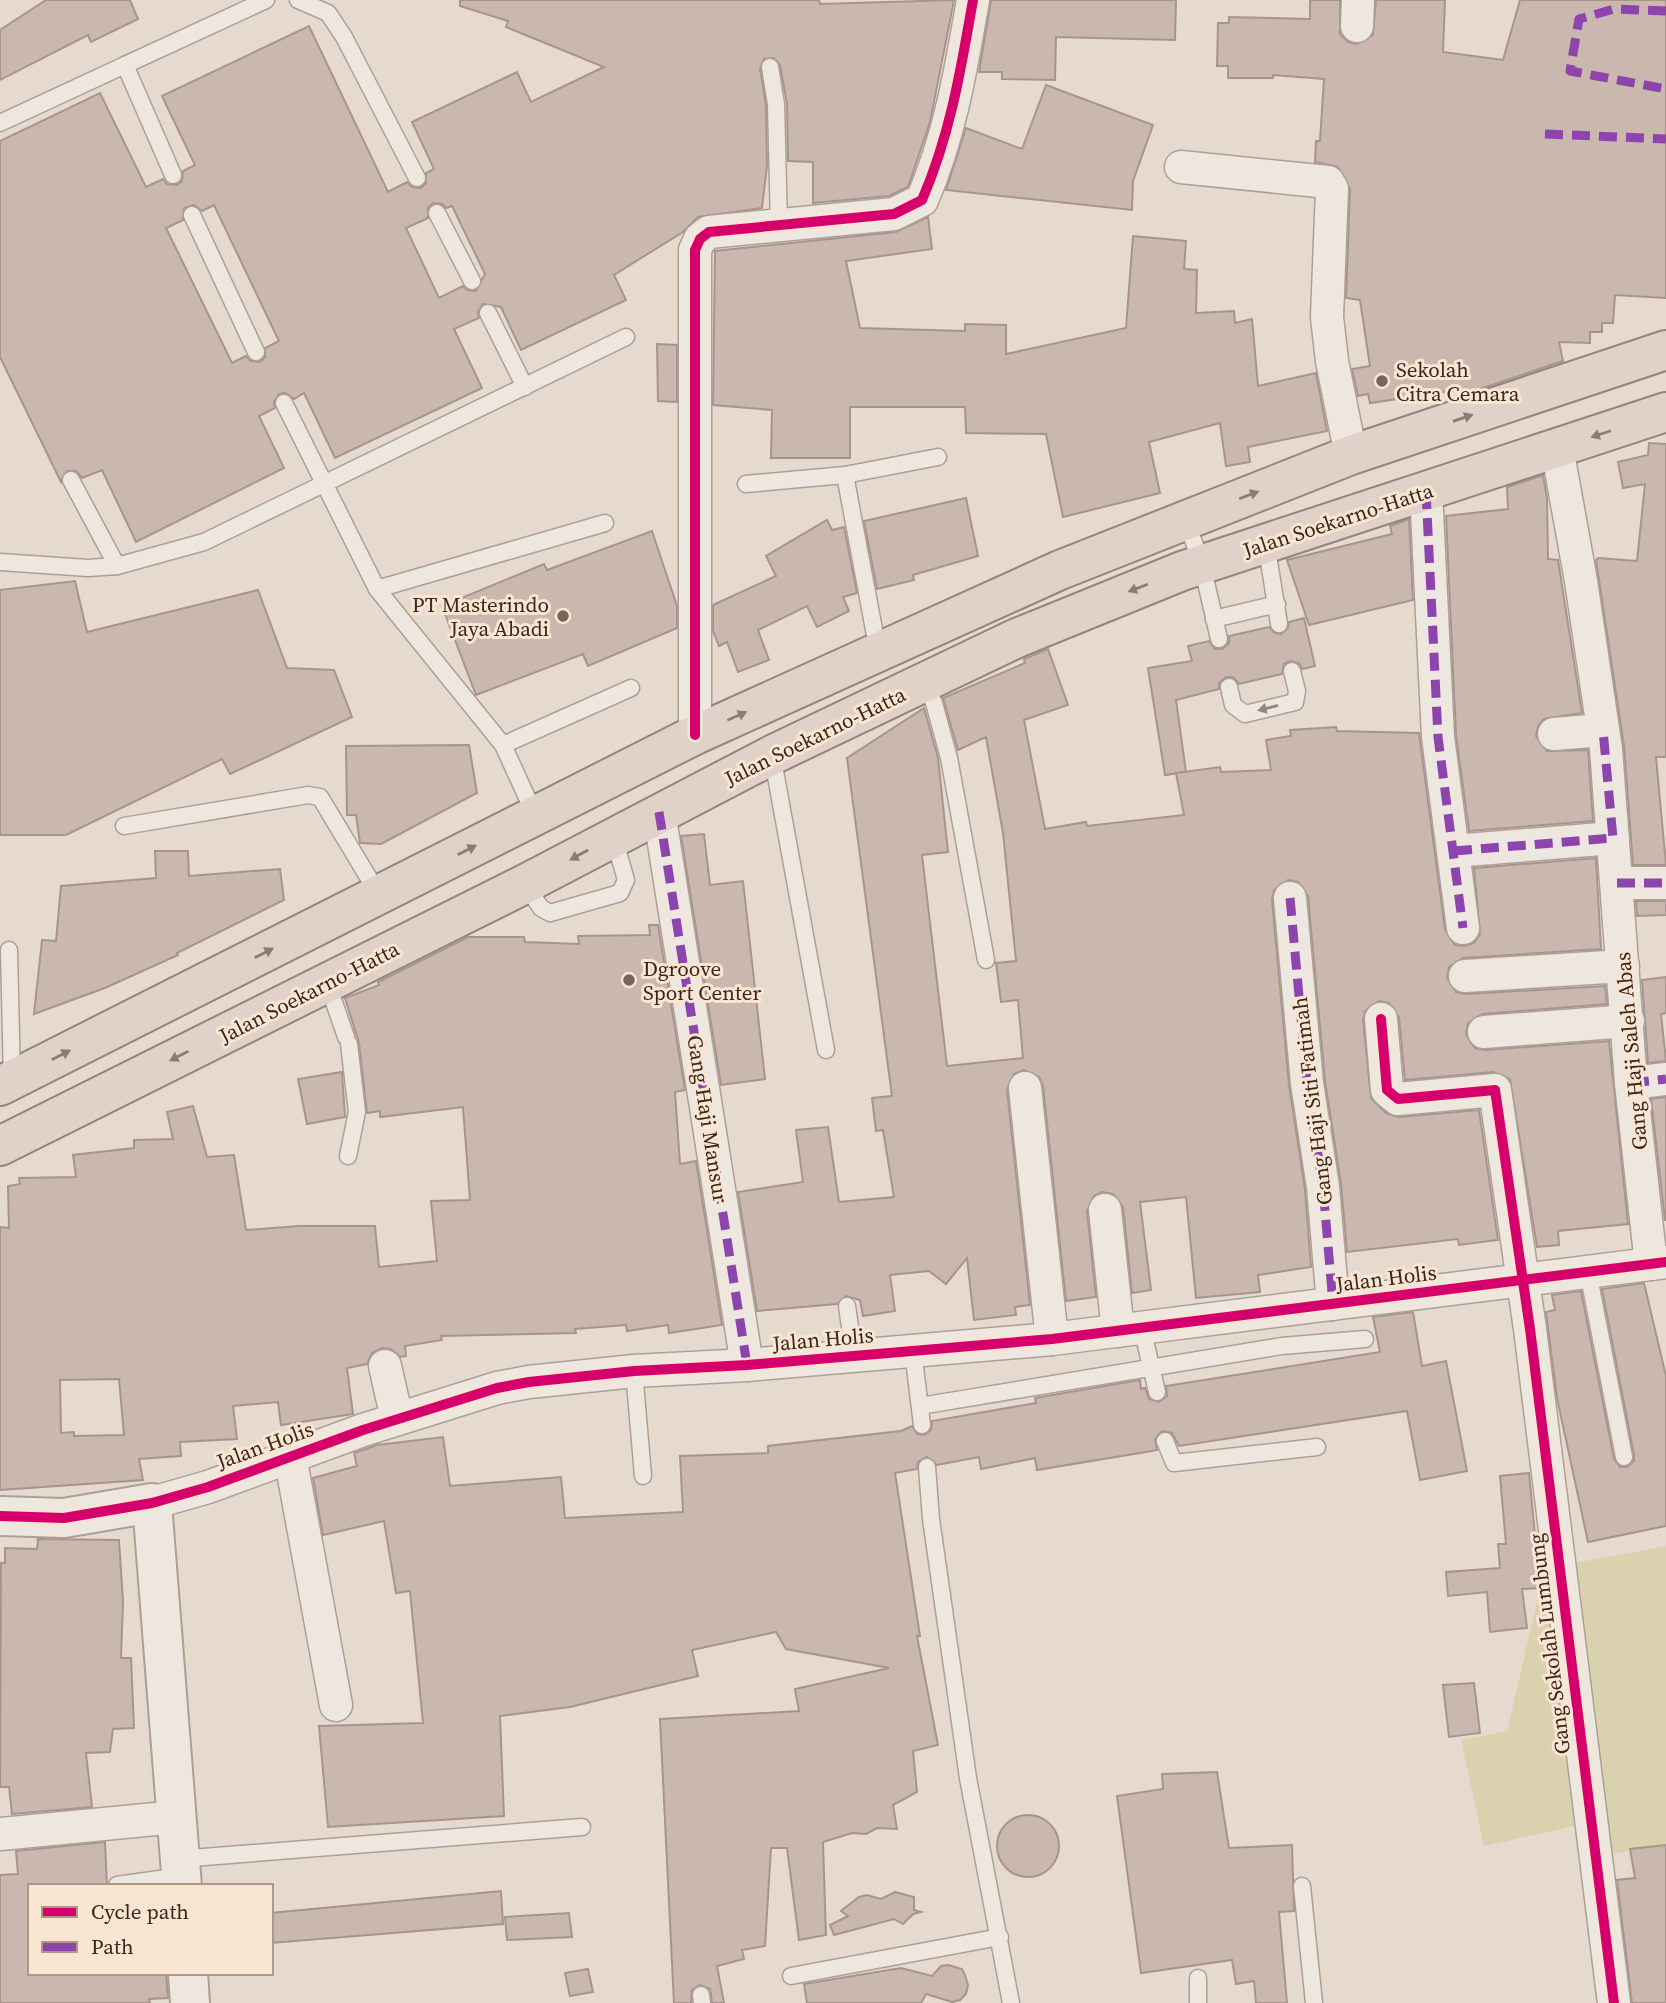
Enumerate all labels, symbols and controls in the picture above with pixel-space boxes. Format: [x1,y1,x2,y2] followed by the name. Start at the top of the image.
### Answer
[1396,355,1520,408] place label: Sekolah Citra Cemara
[1374,373,1390,389] marker: Sekolah Citra Cemara
[1453,412,1474,423] one-way arrow
[1591,429,1612,439] one-way arrow
[1238,475,1437,565] street label: Jalan Soekarno-Hatta
[1239,489,1260,500] one-way arrow
[1127,583,1148,594] one-way arrow
[412,590,549,643] place label: PT Masterindo Jaya Abadi
[555,608,571,624] marker: PT Masterindo Jaya Abadi
[719,679,911,793] street label: Jalan Soekarno-Hatta
[1257,703,1279,714] one-way arrow
[726,710,747,721] one-way arrow
[457,844,477,855] one-way arrow
[569,849,589,860] one-way arrow
[213,934,404,1050] street label: Jalan Soekarno-Hatta
[254,947,274,958] one-way arrow
[1608,951,1654,1151] street label: Gang Haji Saleh Abas
[643,954,761,1007] place label: Dgroove Sport Center
[621,972,637,988] marker: Dgroove Sport Center
[1285,995,1339,1207] street label: Gang Haji Siti Fatimah
[680,1033,736,1205] street label: Gang Haji Mansur
[51,1050,71,1061] one-way arrow
[169,1051,189,1062] one-way arrow
[1333,1257,1438,1299] street label: Jalan Holis
[770,1320,875,1358] street label: Jalan Holis
[211,1414,318,1476] street label: Jalan Holis
[1521,1532,1577,1756] street label: Gang Sekolah Lumbung
[28,1884,273,1975] legend
[91,1897,189,1926] text: Cycle path
[91,1932,134,1961] text: Path

